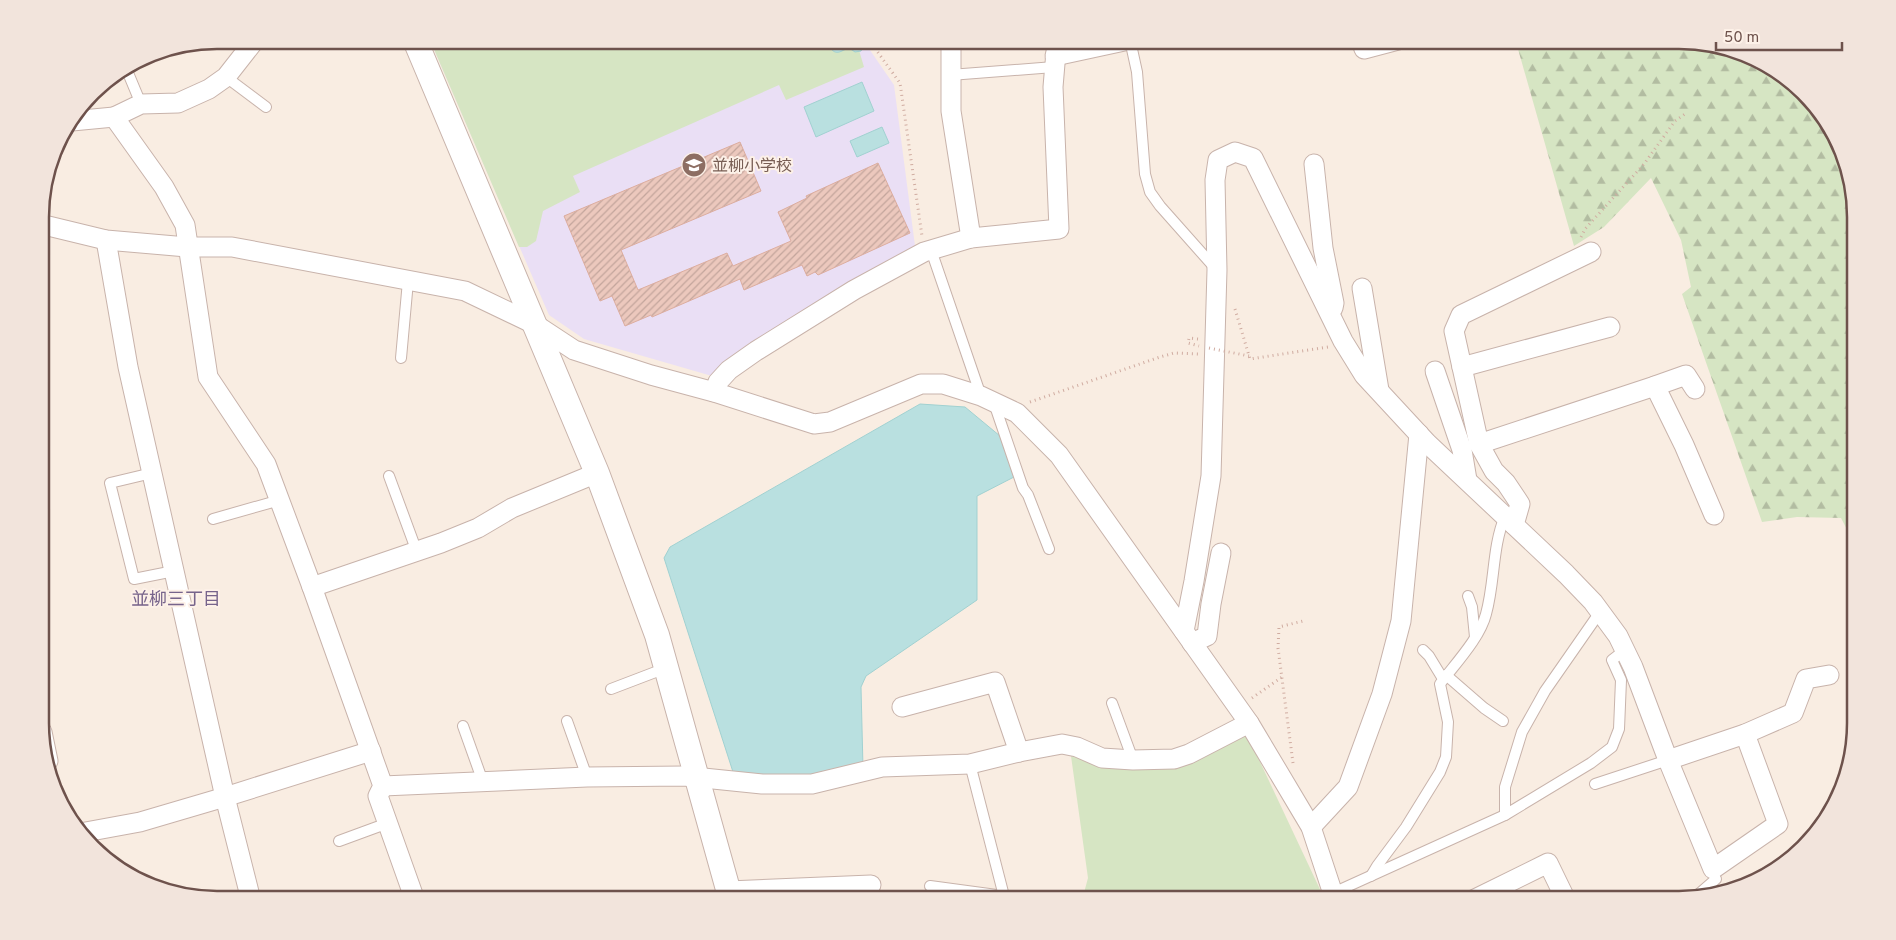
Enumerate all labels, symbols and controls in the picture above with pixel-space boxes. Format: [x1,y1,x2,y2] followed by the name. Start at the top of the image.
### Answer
[1716,20,1842,52] scale bar
[1724,29,1759,48] text: 50 m
[681,152,707,178] school or university icon: 並柳小学校
[712,157,792,177] place label: 並柳小学校
[131,589,221,612] district label: 並柳三丁目

